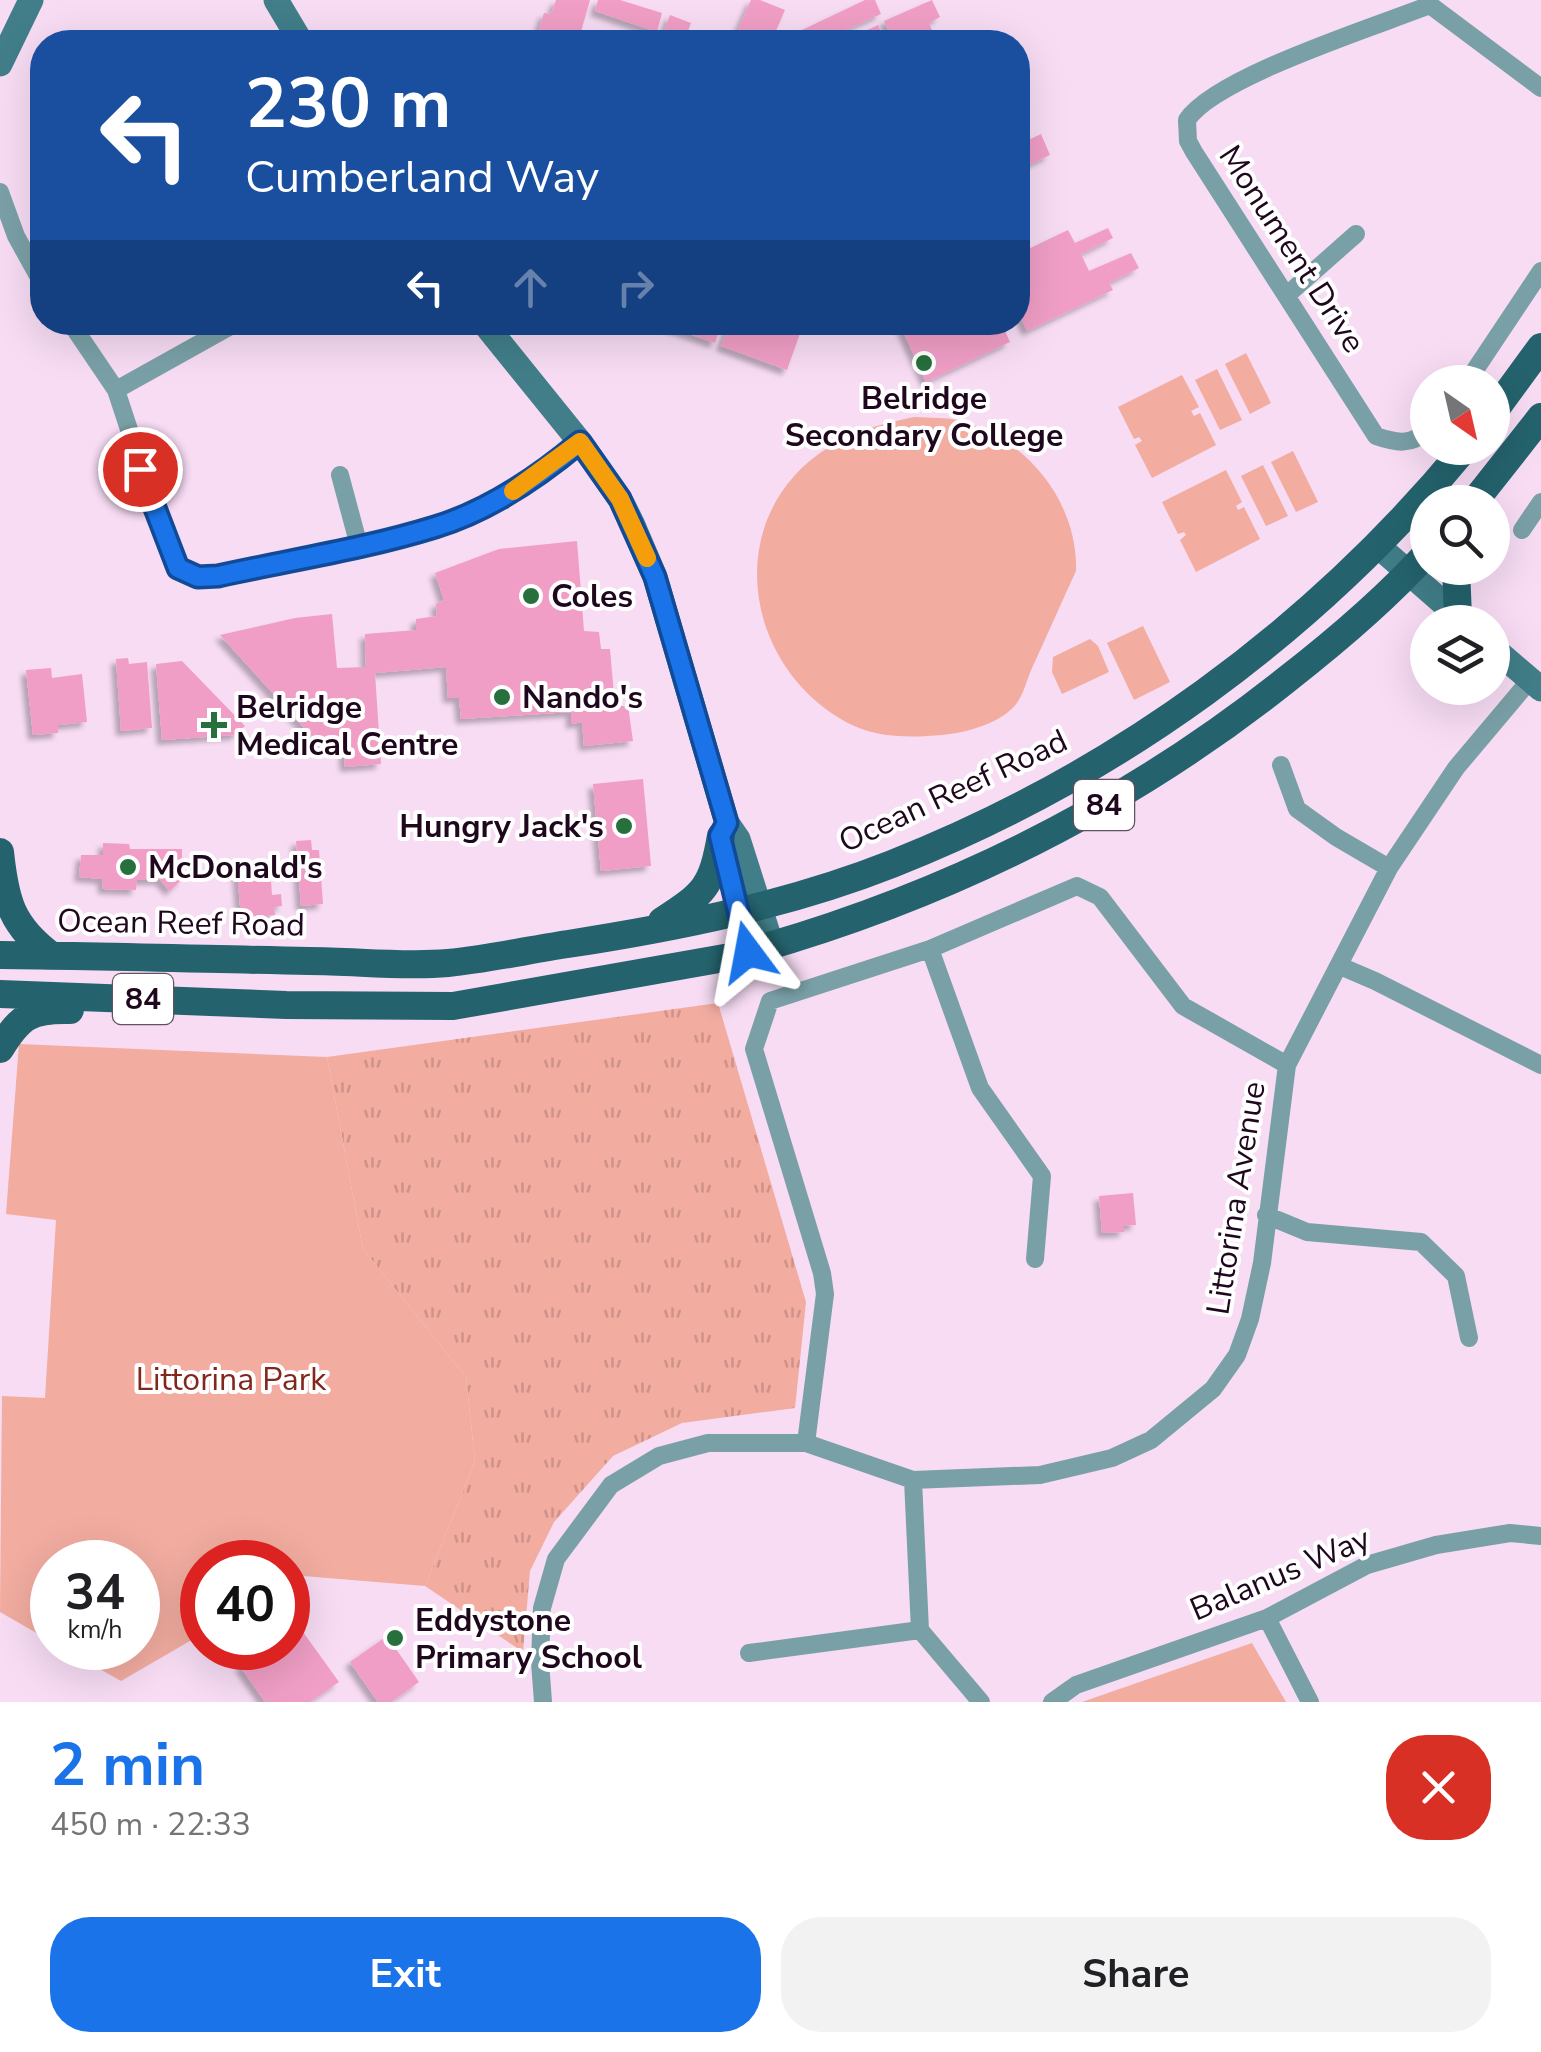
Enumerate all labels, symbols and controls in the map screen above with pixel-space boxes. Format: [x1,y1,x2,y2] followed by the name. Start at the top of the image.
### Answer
[245,56,451,152] text: 230 m
[80,70,210,200] icon: left
[1209,137,1375,361] street label: Monument Drive
[245,147,599,208] text: Cumberland Way
[398,260,453,315] icon: left
[503,260,558,315] icon: ahead
[608,260,663,315] icon: right
[913,352,935,374] marker: Belridge Secondary College
[1410,365,1510,465] north arrow
[1410,365,1510,705] map controls
[785,377,1063,457] place label: Belridge Secondary College
[98,427,183,512] pin
[113,442,168,497] icon: arrive
[1410,485,1510,585] button: search
[551,575,633,618] place label: Coles
[520,585,542,607] marker: Coles
[1410,605,1510,705] button: layers
[522,676,643,719] place label: Nando's
[236,686,458,766] place label: Belridge Medical Centre
[491,686,513,708] marker: Nando's
[201,712,227,738] marker: Belridge Medical Centre
[832,719,1074,863] street label: Ocean Reef Road
[1074,780,1134,830] road number: 84
[399,805,604,848] place label: Hungry Jack's
[613,815,635,837] marker: Hungry Jack's
[148,846,323,889] place label: McDonald's
[117,856,139,878] marker: McDonald's
[57,899,305,947] street label: Ocean Reef Road
[696,900,800,1004] position arrow
[113,974,173,1024] road number: 84
[1196,1078,1276,1318] street label: Littorina Avenue
[136,1358,327,1401] park label: Littorina Park
[1183,1517,1377,1631] street label: Balanus Way
[180,1540,310,1670] speed limit sign: 40
[65,1558,125,1627] text: 34
[415,1599,642,1679] place label: Eddystone Primary School
[67,1613,123,1647] text: km/h
[384,1627,406,1649] marker: Eddystone Primary School
[50,1724,205,1806] text: 2 min
[1386,1735,1491,1840] button: close
[50,1803,251,1846] text: 450 m · 22:33
[50,1917,761,2032] button: Exit
[781,1917,1491,2032] button: Share

